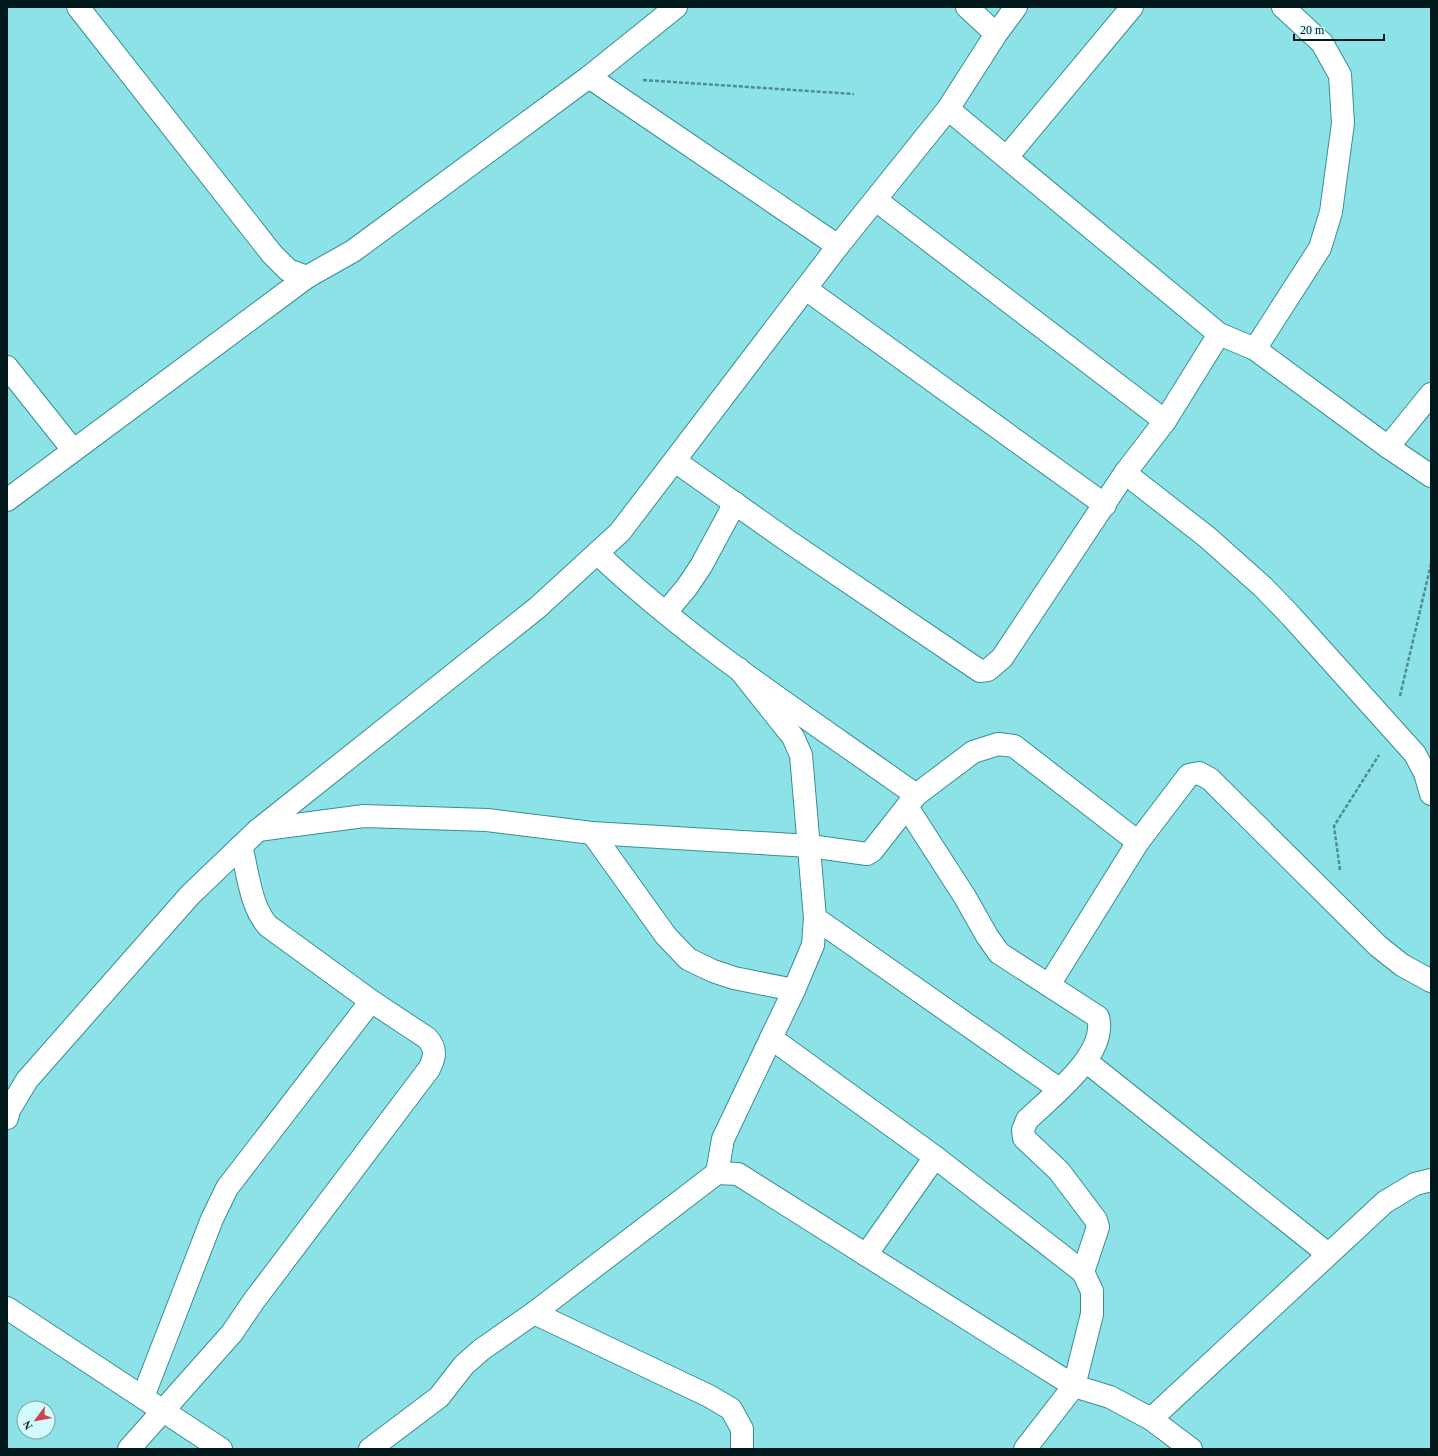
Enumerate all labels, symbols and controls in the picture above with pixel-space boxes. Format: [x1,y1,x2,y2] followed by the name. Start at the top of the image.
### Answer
[1294,16,1384,42] scale bar
[1300,23,1325,37] text: 20 m
[16,1400,56,1440] north arrow
[20,1419,35,1432] text: N

